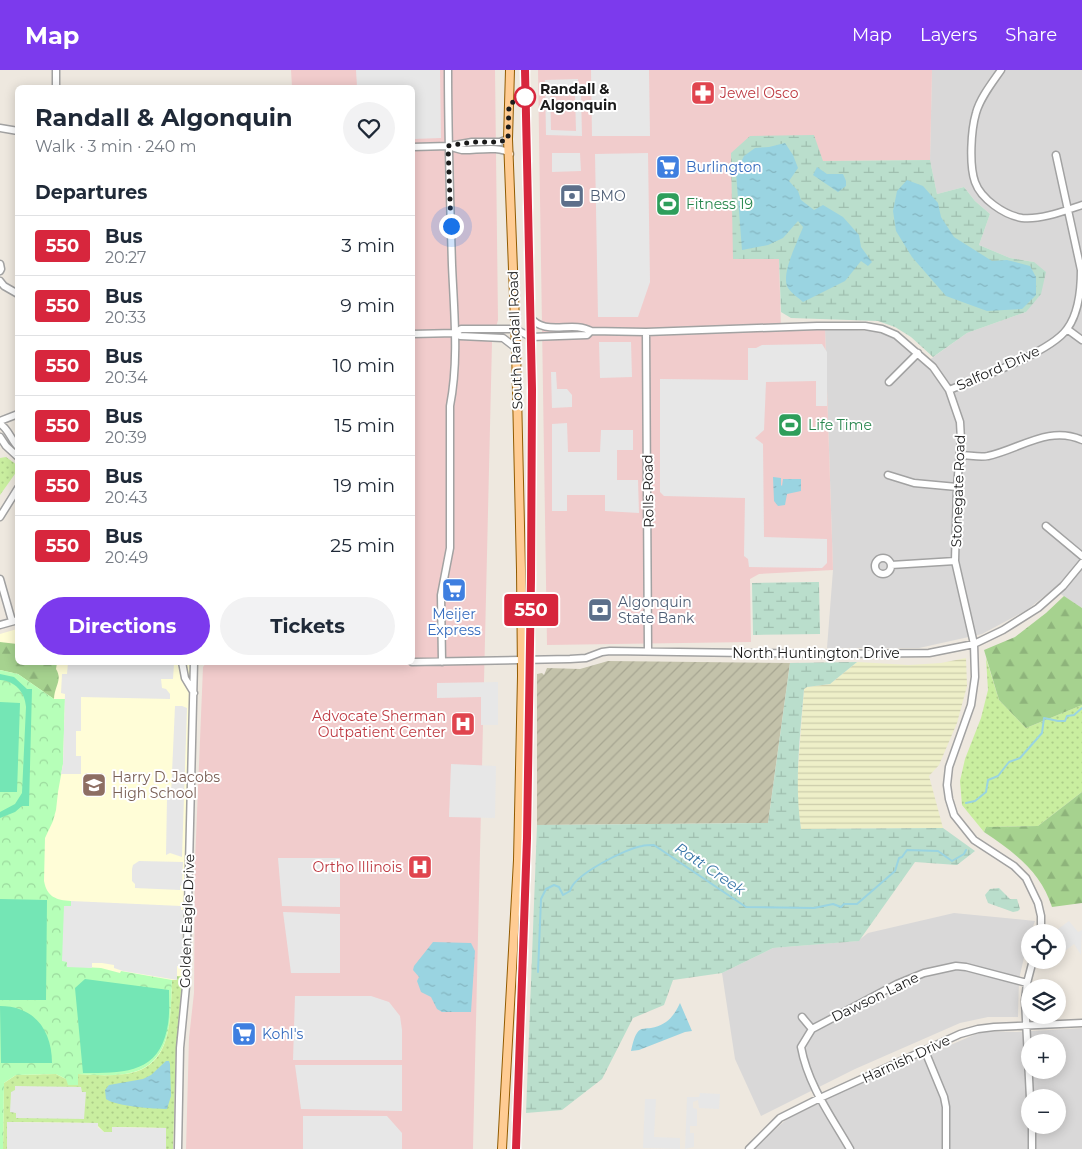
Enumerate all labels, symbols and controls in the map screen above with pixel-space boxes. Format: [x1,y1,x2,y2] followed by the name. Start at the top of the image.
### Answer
[25,21,79,50] text: Map
[852,24,892,46] text: Map
[920,24,977,46] text: Layers
[1005,24,1057,46] text: Share
[539,80,617,114] place label: Randall & Algonquin
[690,80,716,106] pharmacy icon: Jewel Osco
[719,84,799,102] place label: Jewel Osco
[514,86,536,108] marker: Randall & Algonquin
[343,102,395,154] button: heart
[35,103,293,132] text: Randall & Algonquin
[35,137,196,156] text: Walk · 3 min · 240 m
[655,154,681,180] supermarket icon: Burlington
[686,158,762,176] place label: Burlington
[35,181,147,204] text: Departures
[559,183,585,209] bank icon: BMO
[590,187,626,205] place label: BMO
[655,191,681,217] sports icon: Fitness 19
[686,195,753,213] place label: Fitness 19
[439,214,464,239] your location
[105,225,143,248] text: Bus
[341,234,395,257] text: 3 min
[46,235,79,257] text: 550
[105,248,147,267] text: 20:27
[504,270,526,410] street label: South Randall Road
[105,285,143,308] text: Bus
[340,294,395,317] text: 9 min
[46,295,79,317] text: 550
[105,308,146,327] text: 20:33
[954,342,1042,394] street label: Salford Drive
[105,345,143,368] text: Bus
[332,354,395,377] text: 10 min
[46,355,79,377] text: 550
[105,368,148,387] text: 20:34
[105,405,143,428] text: Bus
[777,412,803,438] sports icon: Life Time
[334,414,395,437] text: 15 min
[46,415,79,437] text: 550
[808,416,872,434] place label: Life Time
[105,428,147,447] text: 20:39
[947,434,969,548] street label: Stonegate Road
[638,454,658,528] street label: Rolls Road
[105,465,143,488] text: Bus
[333,474,395,497] text: 19 min
[46,475,79,497] text: 550
[105,488,147,507] text: 20:43
[105,525,143,548] text: Bus
[330,534,395,557] text: 25 min
[46,535,79,557] text: 550
[105,548,148,567] text: 20:49
[441,577,467,603] supermarket icon: Meijer Express
[618,593,695,627] place label: Algonquin State Bank
[502,594,560,626] line badge: 550
[35,597,210,655] button: Directions
[220,597,395,655] button: Tickets
[587,597,613,623] bank icon: Algonquin State Bank
[514,599,548,621] text: 550
[427,605,481,639] place label: Meijer Express
[732,644,900,662] street label: North Huntington Drive
[312,707,446,741] place label: Advocate Sherman Outpatient Center
[450,711,476,737] hospital icon: Advocate Sherman Outpatient Center
[112,768,220,802] place label: Harry D. Jacobs High School
[81,772,107,798] school or university icon: Harry D. Jacobs High School
[672,838,750,900] water label: Ratt Creek
[176,854,198,988] street label: Golden Eagle Drive
[407,854,433,880] hospital icon: Ortho Illinois
[312,858,402,876] place label: Ortho Illinois
[1021,924,1066,1134] map controls
[1021,924,1066,969] button: locate
[828,968,922,1026] street label: Dawson Lane
[1021,979,1066,1024] button: layers
[231,1021,257,1047] supermarket icon: Kohl's
[262,1025,303,1043] place label: Kohl's
[859,1031,953,1087] street label: Harnish Drive
[1021,1034,1066,1079] button: +
[1021,1089,1066,1134] button: −

